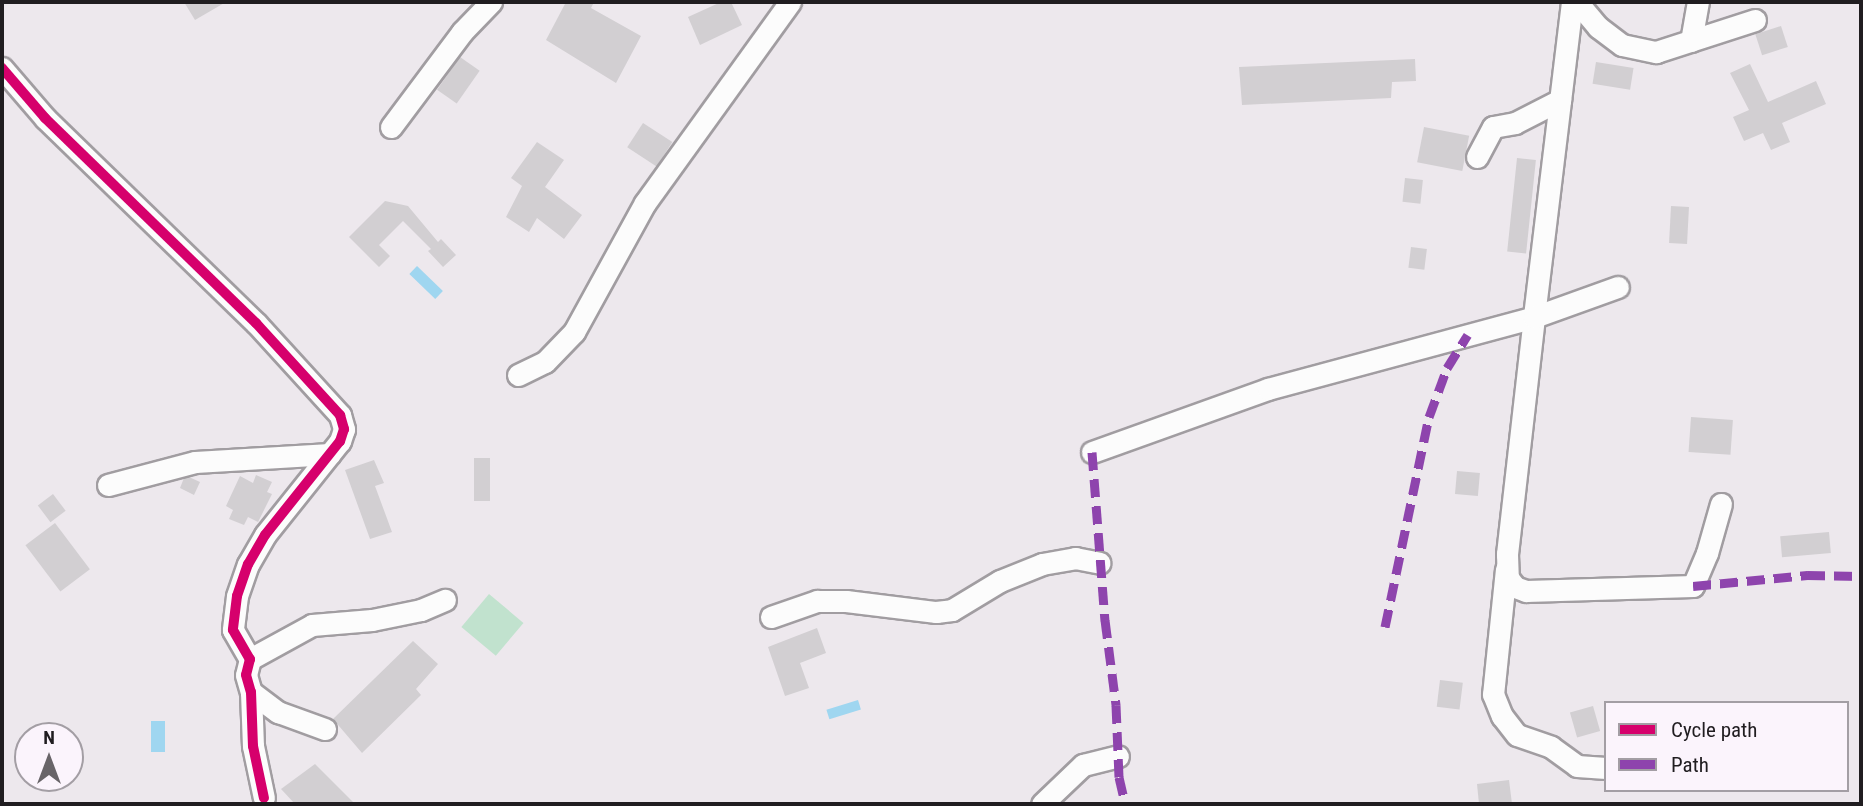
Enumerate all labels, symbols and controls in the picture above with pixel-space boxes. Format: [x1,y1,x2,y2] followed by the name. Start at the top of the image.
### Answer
[1604,701,1849,792] legend
[1671,718,1757,742] text: Cycle path
[14,722,84,792] north arrow
[43,726,55,749] text: N
[1671,753,1709,777] text: Path

